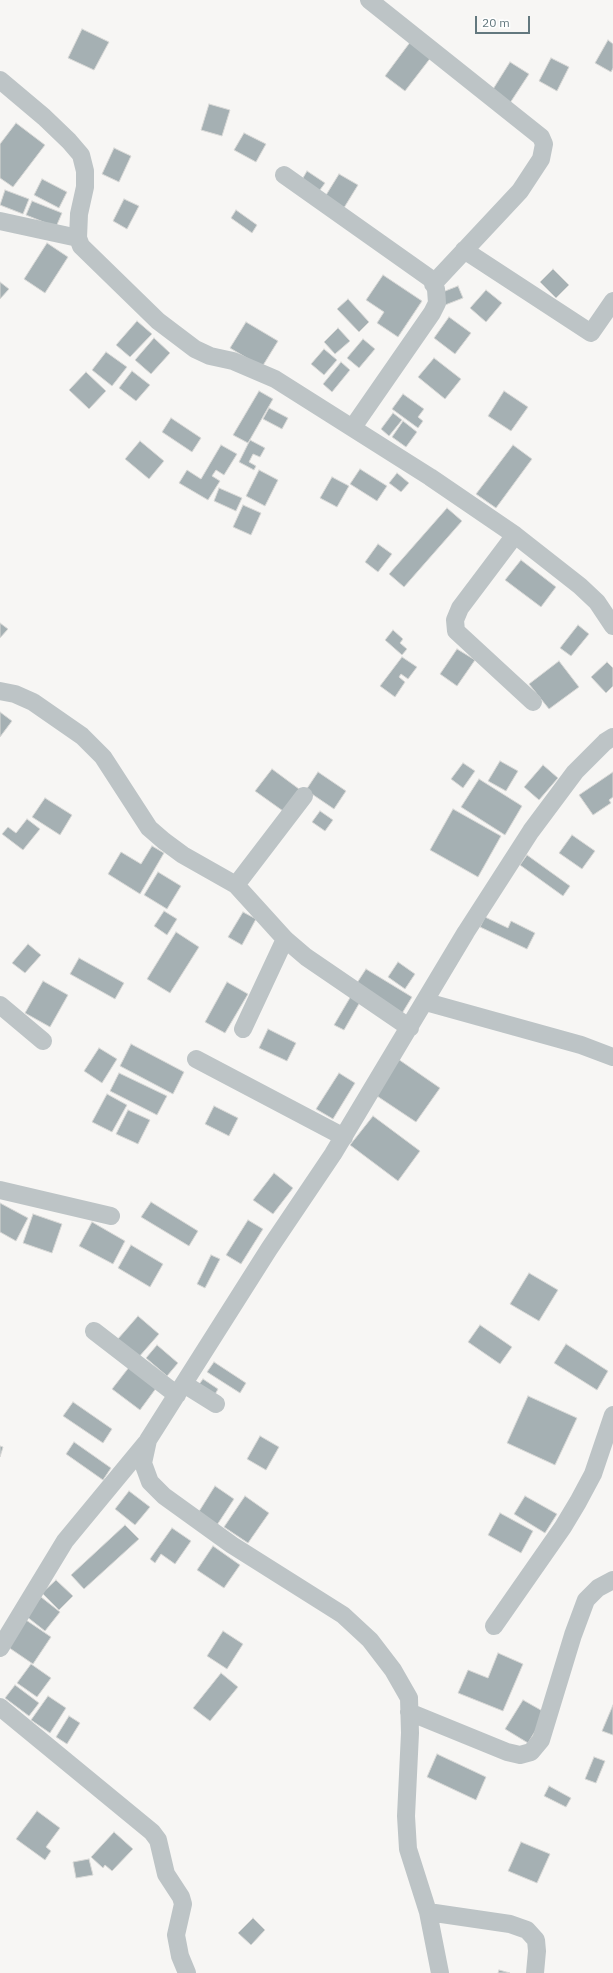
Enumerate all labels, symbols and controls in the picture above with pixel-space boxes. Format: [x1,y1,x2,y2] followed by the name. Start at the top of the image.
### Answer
[477,8,532,34] scale bar
[482,15,510,30] text: 20 m

